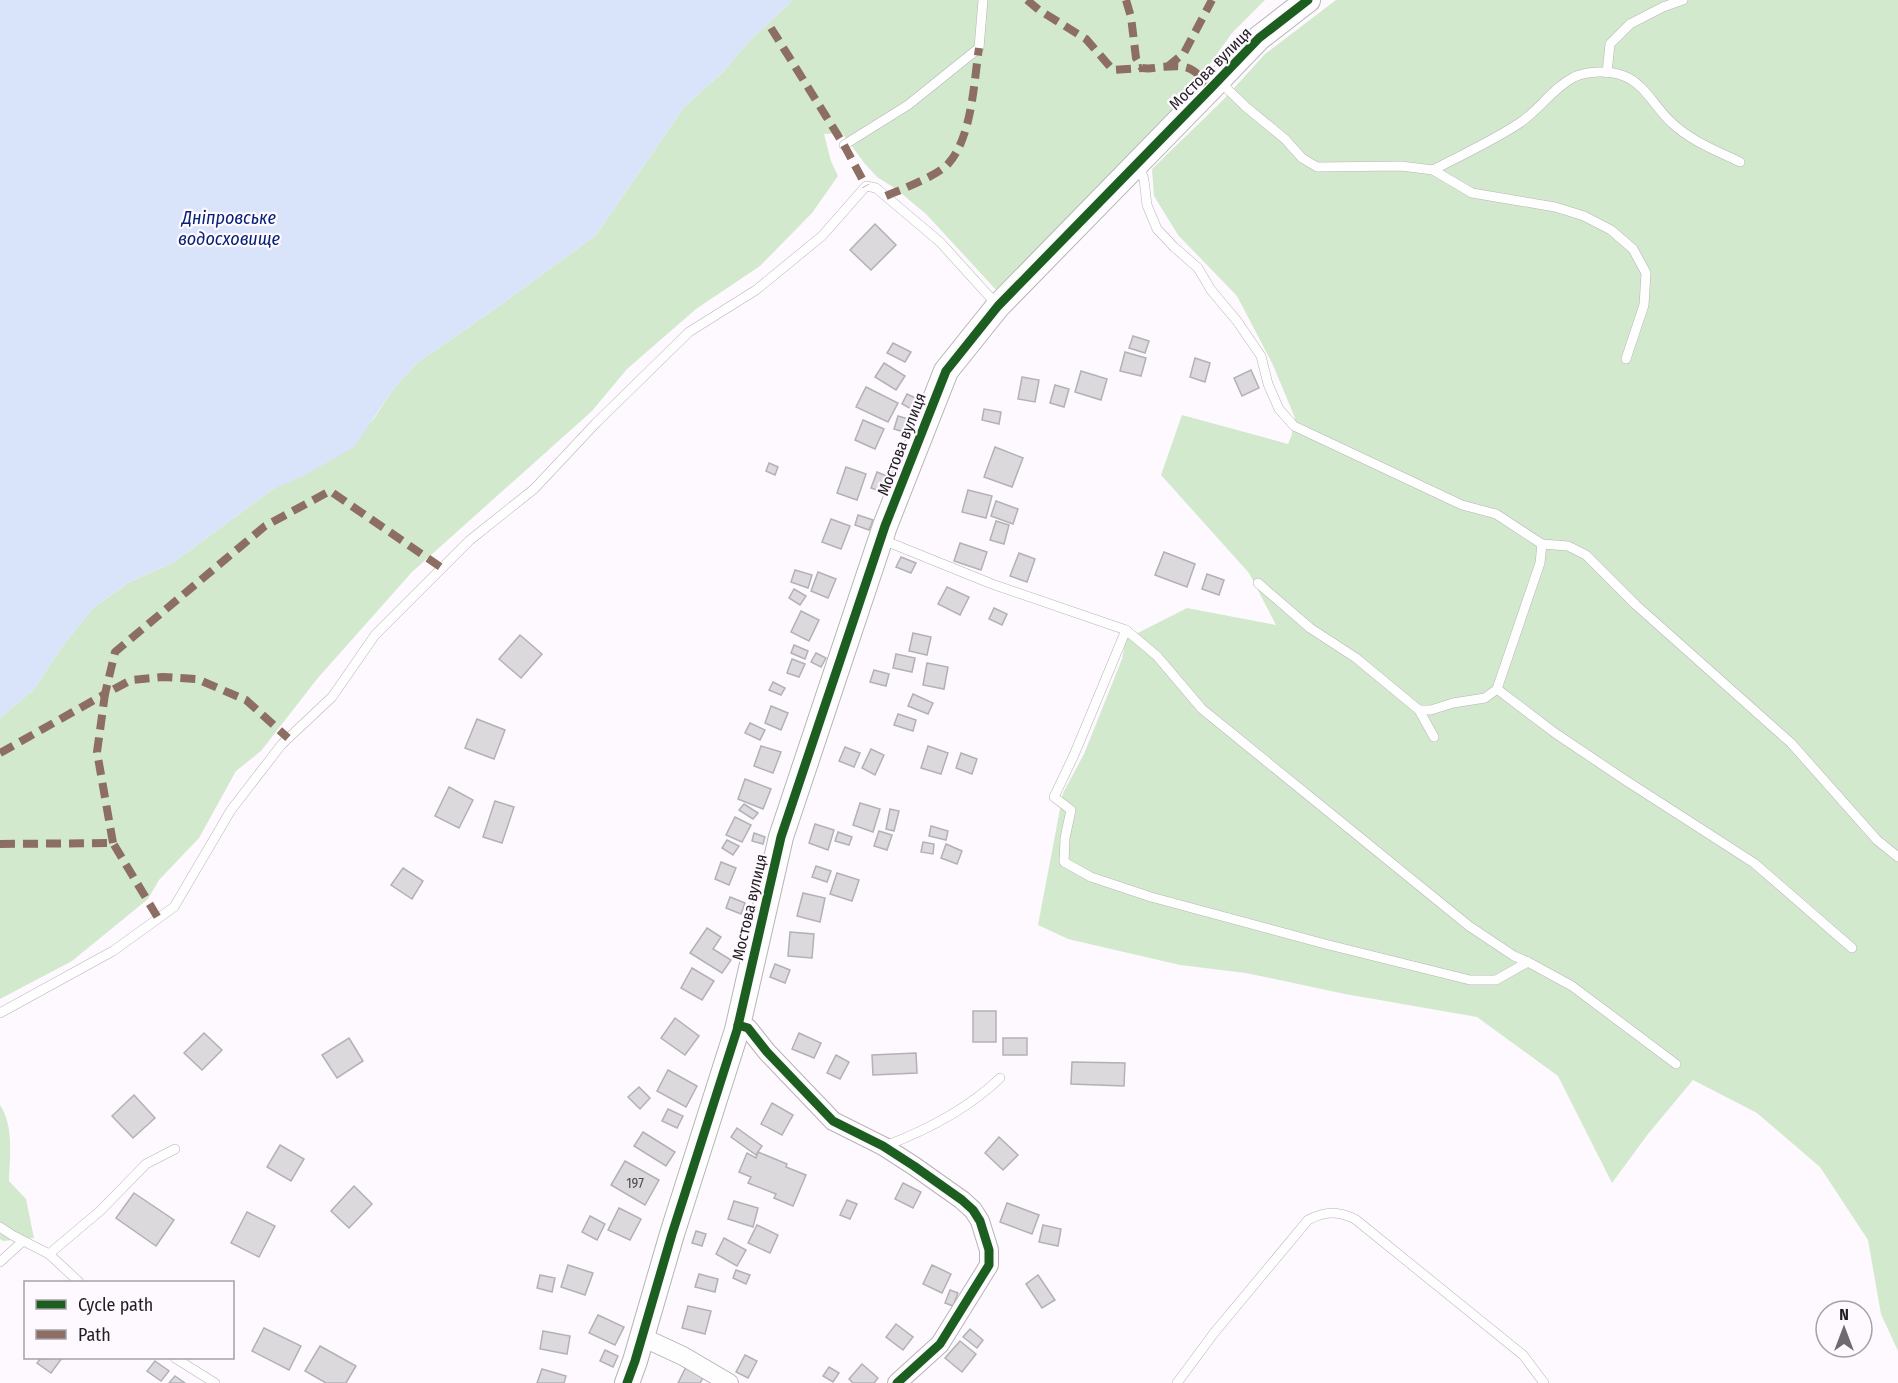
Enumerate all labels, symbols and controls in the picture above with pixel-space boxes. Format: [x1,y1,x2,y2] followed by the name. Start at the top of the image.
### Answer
[1165,23,1255,113] street label: Мостова вулиця
[178,207,280,250] water label: Дніпровське водосховище
[873,390,930,498] street label: Мостова вулиця
[728,852,771,962] street label: Мостова вулиця
[626,1175,644,1192] house number: 197
[24,1281,234,1359] legend
[78,1294,153,1316] text: Cycle path
[1814,1299,1874,1359] north arrow
[1839,1305,1849,1324] text: N
[78,1324,111,1346] text: Path

